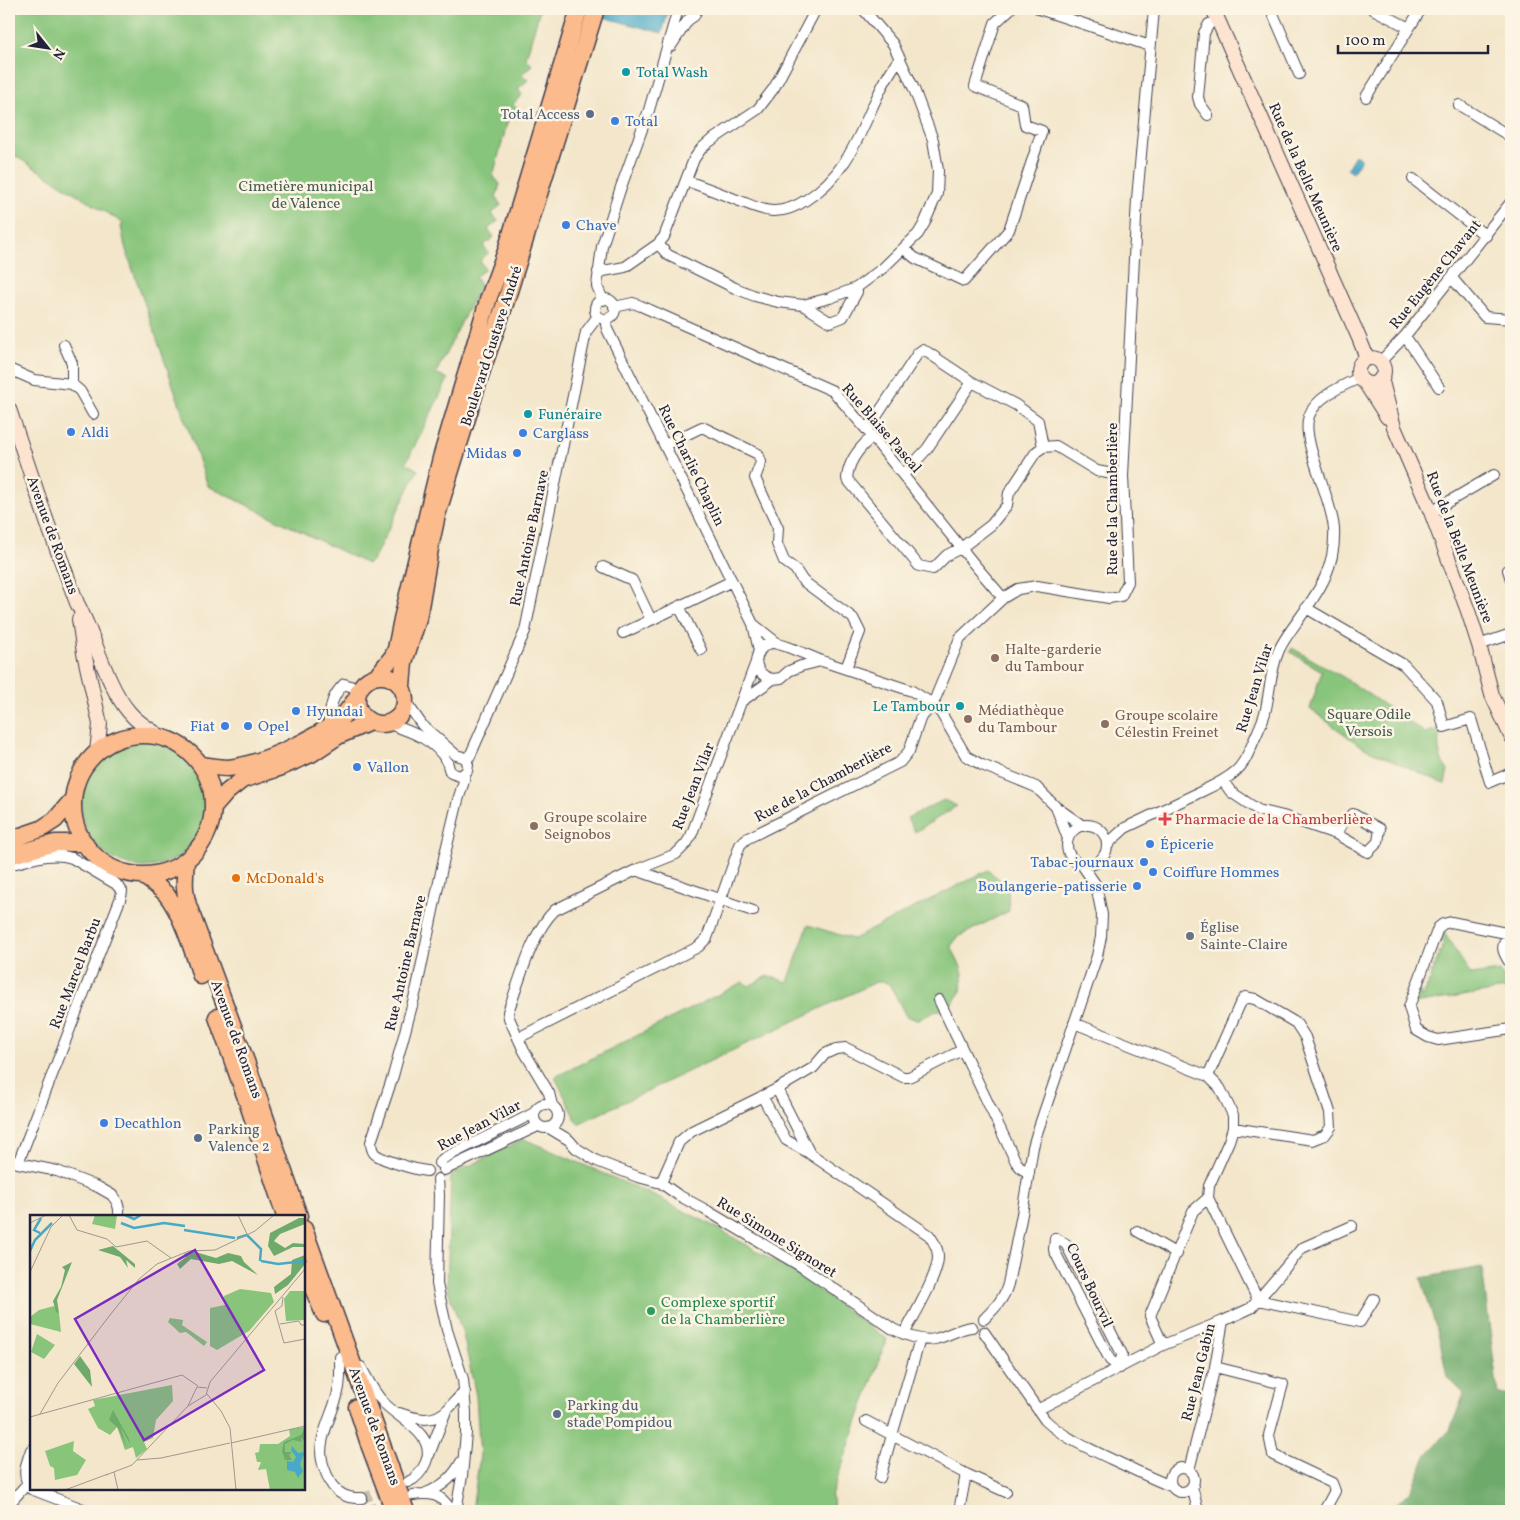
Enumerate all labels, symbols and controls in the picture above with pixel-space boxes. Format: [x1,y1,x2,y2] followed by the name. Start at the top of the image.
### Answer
[22,22,72,72] north arrow
[1338,22,1488,54] scale bar
[1345,31,1385,52] text: 100 m
[47,45,69,63] text: N
[636,63,708,84] place label: Total Wash
[620,66,632,78] marker: Total Wash
[1262,100,1347,255] street label: Rue de la Belle Meunière
[500,105,580,126] place label: Total Access
[584,108,596,120] marker: Total Access
[625,112,658,133] place label: Total
[609,115,621,127] marker: Total
[239,177,373,215] park label: Cimetière municipal de Valence
[576,216,617,237] place label: Chave
[1385,216,1487,334] street label: Rue Eugène Chavant
[560,219,572,231] marker: Chave
[457,263,528,429] street label: Boulevard Gustave André
[836,380,926,478] street label: Rue Blaise Pascal
[652,401,729,530] street label: Rue Charlie Chaplin
[538,405,602,426] place label: Funéraire
[522,408,534,420] marker: Funéraire
[81,423,109,444] place label: Aldi
[1103,423,1124,575] street label: Rue de la Chamberlière
[533,424,589,445] place label: Carglass
[65,426,77,438] marker: Aldi
[517,427,529,439] marker: Carglass
[466,444,507,465] place label: Midas
[511,447,523,459] marker: Midas
[506,468,555,608] street label: Rue Antoine Barnave
[1420,469,1497,627] street label: Rue de la Belle Meunière
[20,473,83,598] street label: Avenue de Romans
[1005,640,1102,678] place label: Halte-garderie du Tambour
[1232,641,1279,736] street label: Rue Jean Vilar
[989,652,1001,664] marker: Halte-garderie du Tambour
[872,697,950,718] place label: Le Tambour
[954,700,966,712] marker: Le Tambour
[978,701,1064,739] place label: Médiathèque du Tambour
[306,702,363,723] place label: Hyundai
[290,705,302,717] marker: Hyundai
[1327,705,1411,743] park label: Square Odile Versois
[1115,706,1219,744] place label: Groupe scolaire Célestin Freinet
[962,713,974,725] marker: Médiathèque du Tambour
[190,717,215,738] place label: Fiat
[258,717,289,738] place label: Opel
[1099,718,1111,730] marker: Groupe scolaire Célestin Freinet
[219,720,231,732] marker: Fiat
[242,720,254,732] marker: Opel
[751,738,896,828] street label: Rue de la Chamberlière
[668,740,721,833] street label: Rue Jean Vilar
[367,758,409,779] place label: Vallon
[351,761,363,773] marker: Vallon
[544,808,647,846] place label: Groupe scolaire Seignobos
[1175,810,1373,831] place label: Pharmacie de la Chamberlière
[1159,813,1171,825] marker: Pharmacie de la Chamberlière
[528,820,540,832] marker: Groupe scolaire Seignobos
[1160,835,1214,856] place label: Épicerie
[1144,838,1156,850] marker: Épicerie
[1030,853,1134,874] place label: Tabac-journaux
[1138,856,1150,868] marker: Tabac-journaux
[1163,863,1279,884] place label: Coiffure Hommes
[1147,866,1159,878] marker: Coiffure Hommes
[246,869,324,890] place label: McDonald's
[230,872,242,884] marker: McDonald's
[978,877,1127,898] place label: Boulangerie-patisserie
[1131,880,1143,892] marker: Boulangerie-patisserie
[381,893,432,1033] street label: Rue Antoine Barnave
[46,915,107,1032] street label: Rue Marcel Barbu
[1200,918,1288,956] place label: Église Sainte-Claire
[1184,930,1196,942] marker: Église Sainte-Claire
[204,977,267,1102] street label: Avenue de Romans
[434,1095,525,1157] street label: Rue Jean Vilar
[114,1114,182,1135] place label: Decathlon
[98,1117,110,1129] marker: Decathlon
[208,1120,270,1158] place label: Parking Valence 2
[192,1132,204,1144] marker: Parking Valence 2
[712,1193,840,1284] street label: Rue Simone Signoret
[30,1215,305,1490] inset map
[1060,1240,1117,1331] street label: Cours Bourvil
[661,1293,785,1331] place label: Complexe sportif de la Chamberlière
[645,1305,657,1317] marker: Complexe sportif de la Chamberlière
[1177,1321,1222,1424] street label: Rue Jean Gabin
[342,1364,405,1489] street label: Avenue de Romans
[567,1396,672,1434] place label: Parking du stade Pompidou
[551,1408,563,1420] marker: Parking du stade Pompidou

